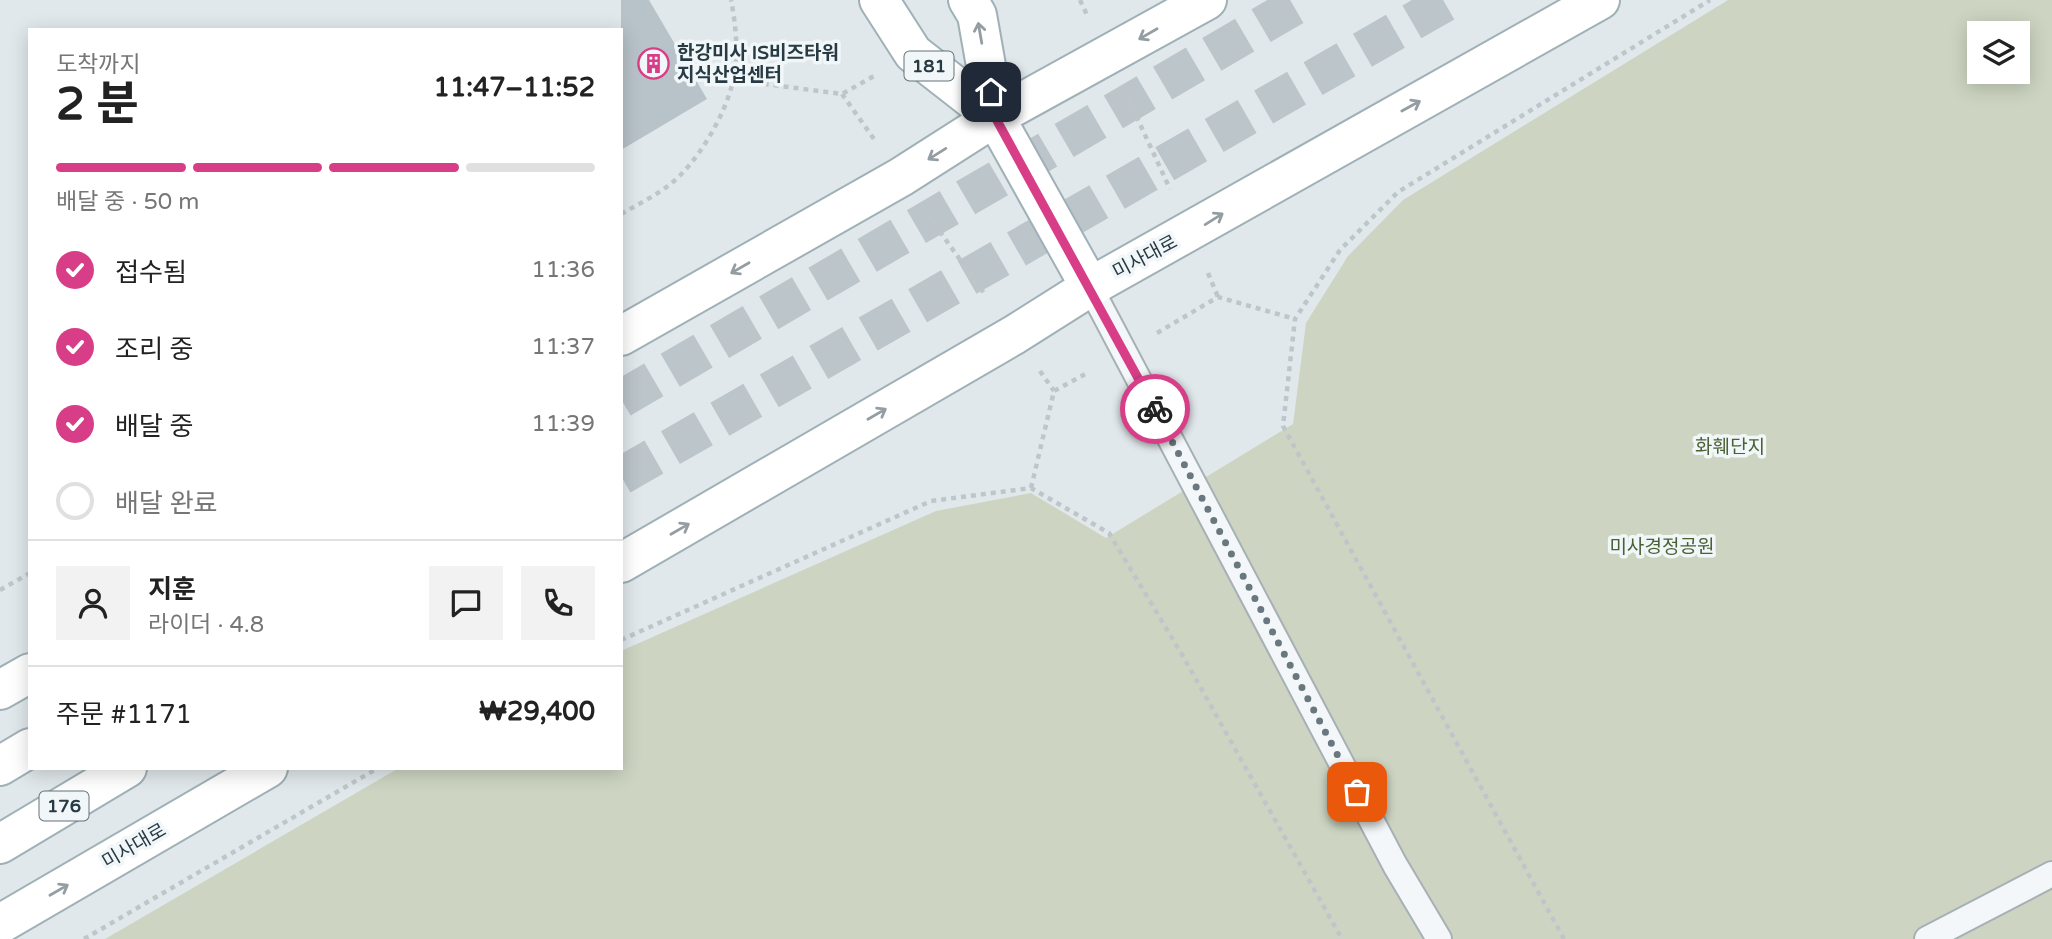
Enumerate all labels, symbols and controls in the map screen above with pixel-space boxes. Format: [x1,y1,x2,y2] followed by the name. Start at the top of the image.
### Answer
[1967,21,2030,84] map controls
[1967,21,2030,84] button: layers
[973,22,987,45] one-way arrow
[1138,28,1158,42] one-way arrow
[677,42,839,86] place label: 한강미사 IS비즈타워 지식산업센터
[637,47,671,81] building icon: 한강미사 IS비즈타워 지식산업센터
[56,51,141,79] text: 도착까지
[904,52,954,80] road number: 181
[961,62,1021,122] pin
[434,72,595,103] text: 11:47–11:52
[972,73,1010,111] icon: home
[56,77,139,132] text: 2 분
[1400,99,1421,112] one-way arrow
[928,147,948,161] one-way arrow
[56,188,199,216] text: 배달 중 · 50 m
[1203,211,1223,225] one-way arrow
[1109,231,1181,283] street label: 미사대로
[56,251,94,289] icon: check
[531,256,595,284] text: 11:36
[115,257,187,288] text: 접수됨
[731,261,751,275] one-way arrow
[56,328,94,366] icon: check
[531,333,595,361] text: 11:37
[115,334,194,365] text: 조리 중
[1120,374,1190,444] courier
[1136,390,1174,428] icon: bike
[56,405,94,443] icon: check
[866,407,887,420] one-way arrow
[531,410,595,438] text: 11:39
[115,411,194,442] text: 배달 중
[1695,436,1765,458] park label: 화훼단지
[115,488,217,519] text: 배달 완료
[670,522,690,536] one-way arrow
[1610,536,1714,558] park label: 미사경정공원
[56,566,130,640] button: person
[429,566,503,640] button: chat
[521,566,595,640] button: phone
[148,574,196,605] text: 지훈
[148,611,264,639] text: 라이더 · 4.8
[479,696,595,727] text: ₩29,400
[56,699,192,730] text: 주문 #1171
[1327,762,1387,822] pin
[1338,773,1376,811] icon: bag
[40,792,88,820] road number: 176
[98,819,170,873] street label: 미사대로
[48,883,69,896] one-way arrow

